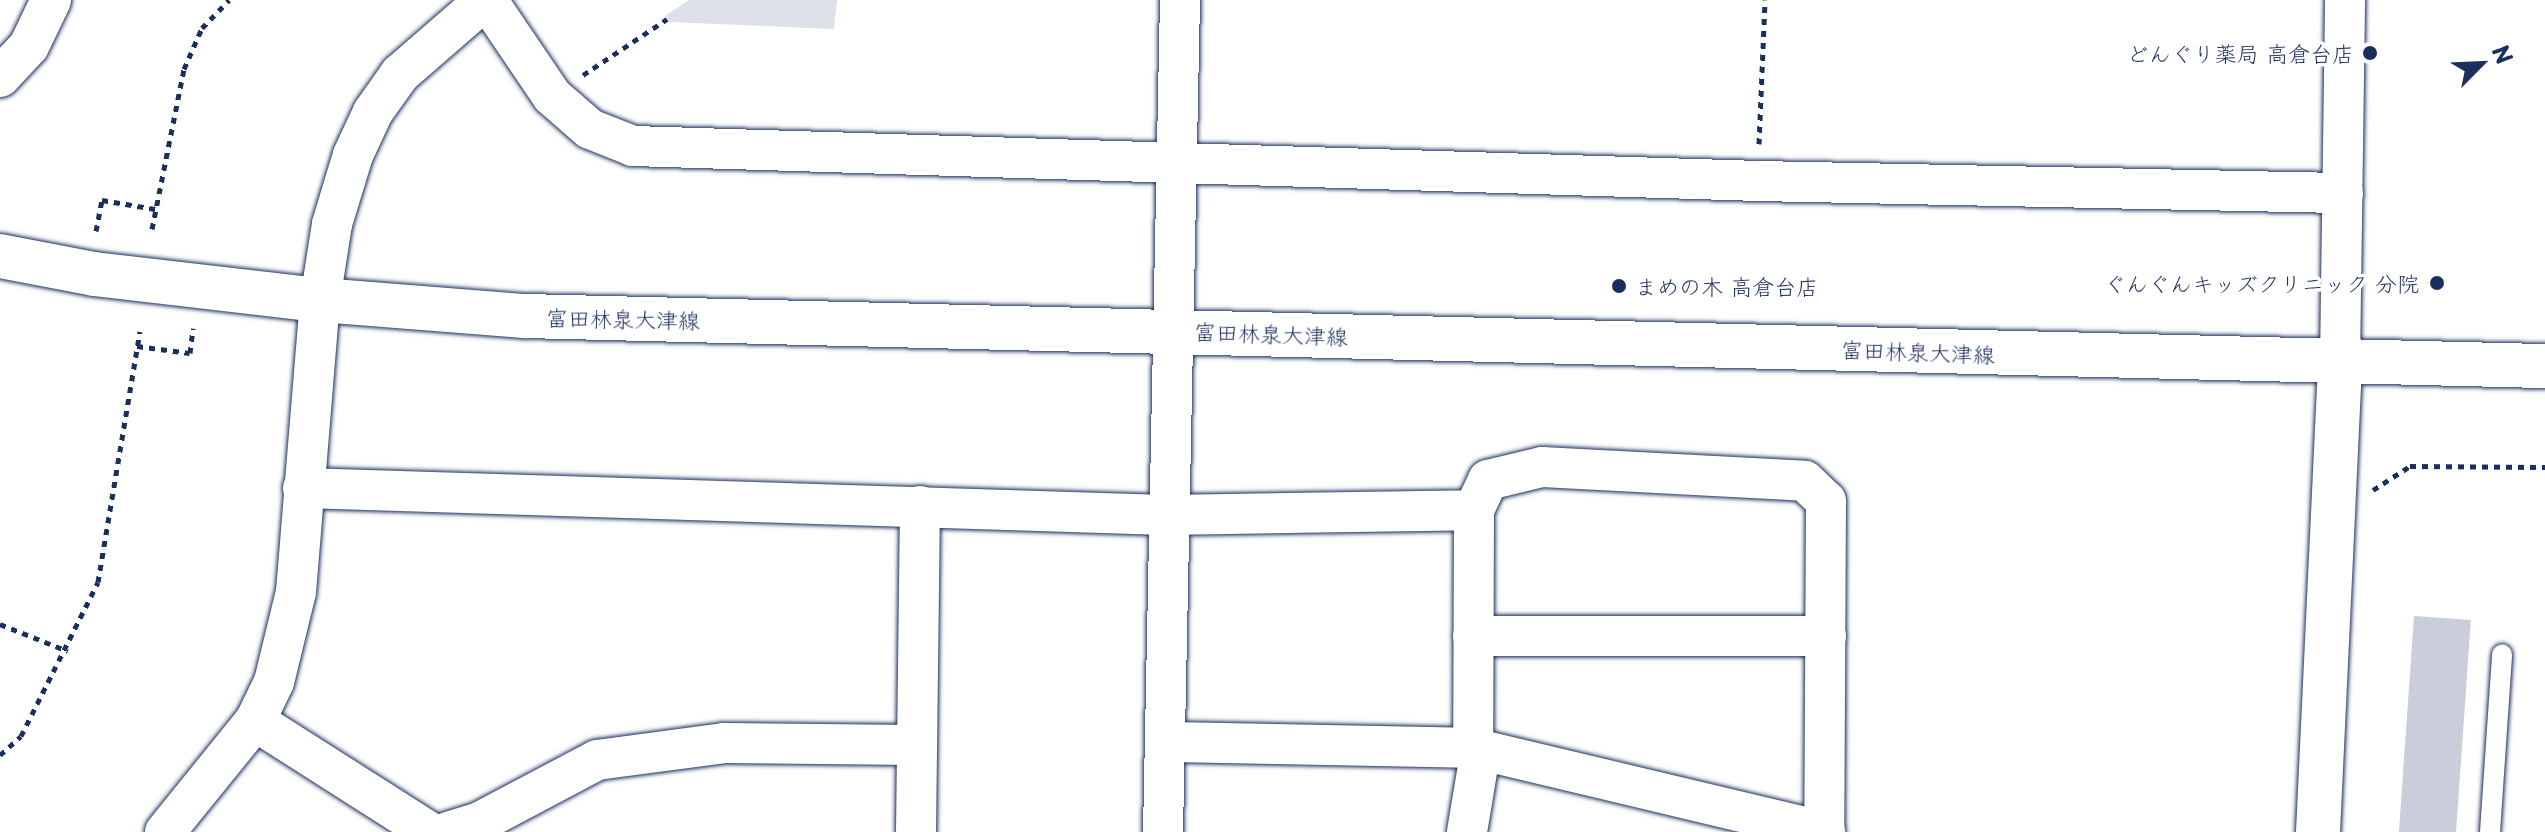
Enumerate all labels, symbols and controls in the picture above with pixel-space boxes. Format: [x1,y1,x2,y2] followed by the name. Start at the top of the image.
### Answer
[2441,24,2521,104] north arrow
[2485,39,2522,69] text: N
[2127,40,2354,66] place label: どんぐり薬局 高倉台店
[2361,44,2379,62] marker: どんぐり薬局 高倉台店
[2104,270,2419,296] place label: ぐんぐんキッズクリニック 分院
[2426,272,2448,294] marker: ぐんぐんキッズクリニック 分院
[1635,273,1818,299] place label: まめの木 高倉台店
[1610,277,1628,295] marker: まめの木 高倉台店
[546,303,700,333] street label: 富田林泉大津線
[1194,317,1348,349] street label: 富田林泉大津線
[1841,335,1995,367] street label: 富田林泉大津線

